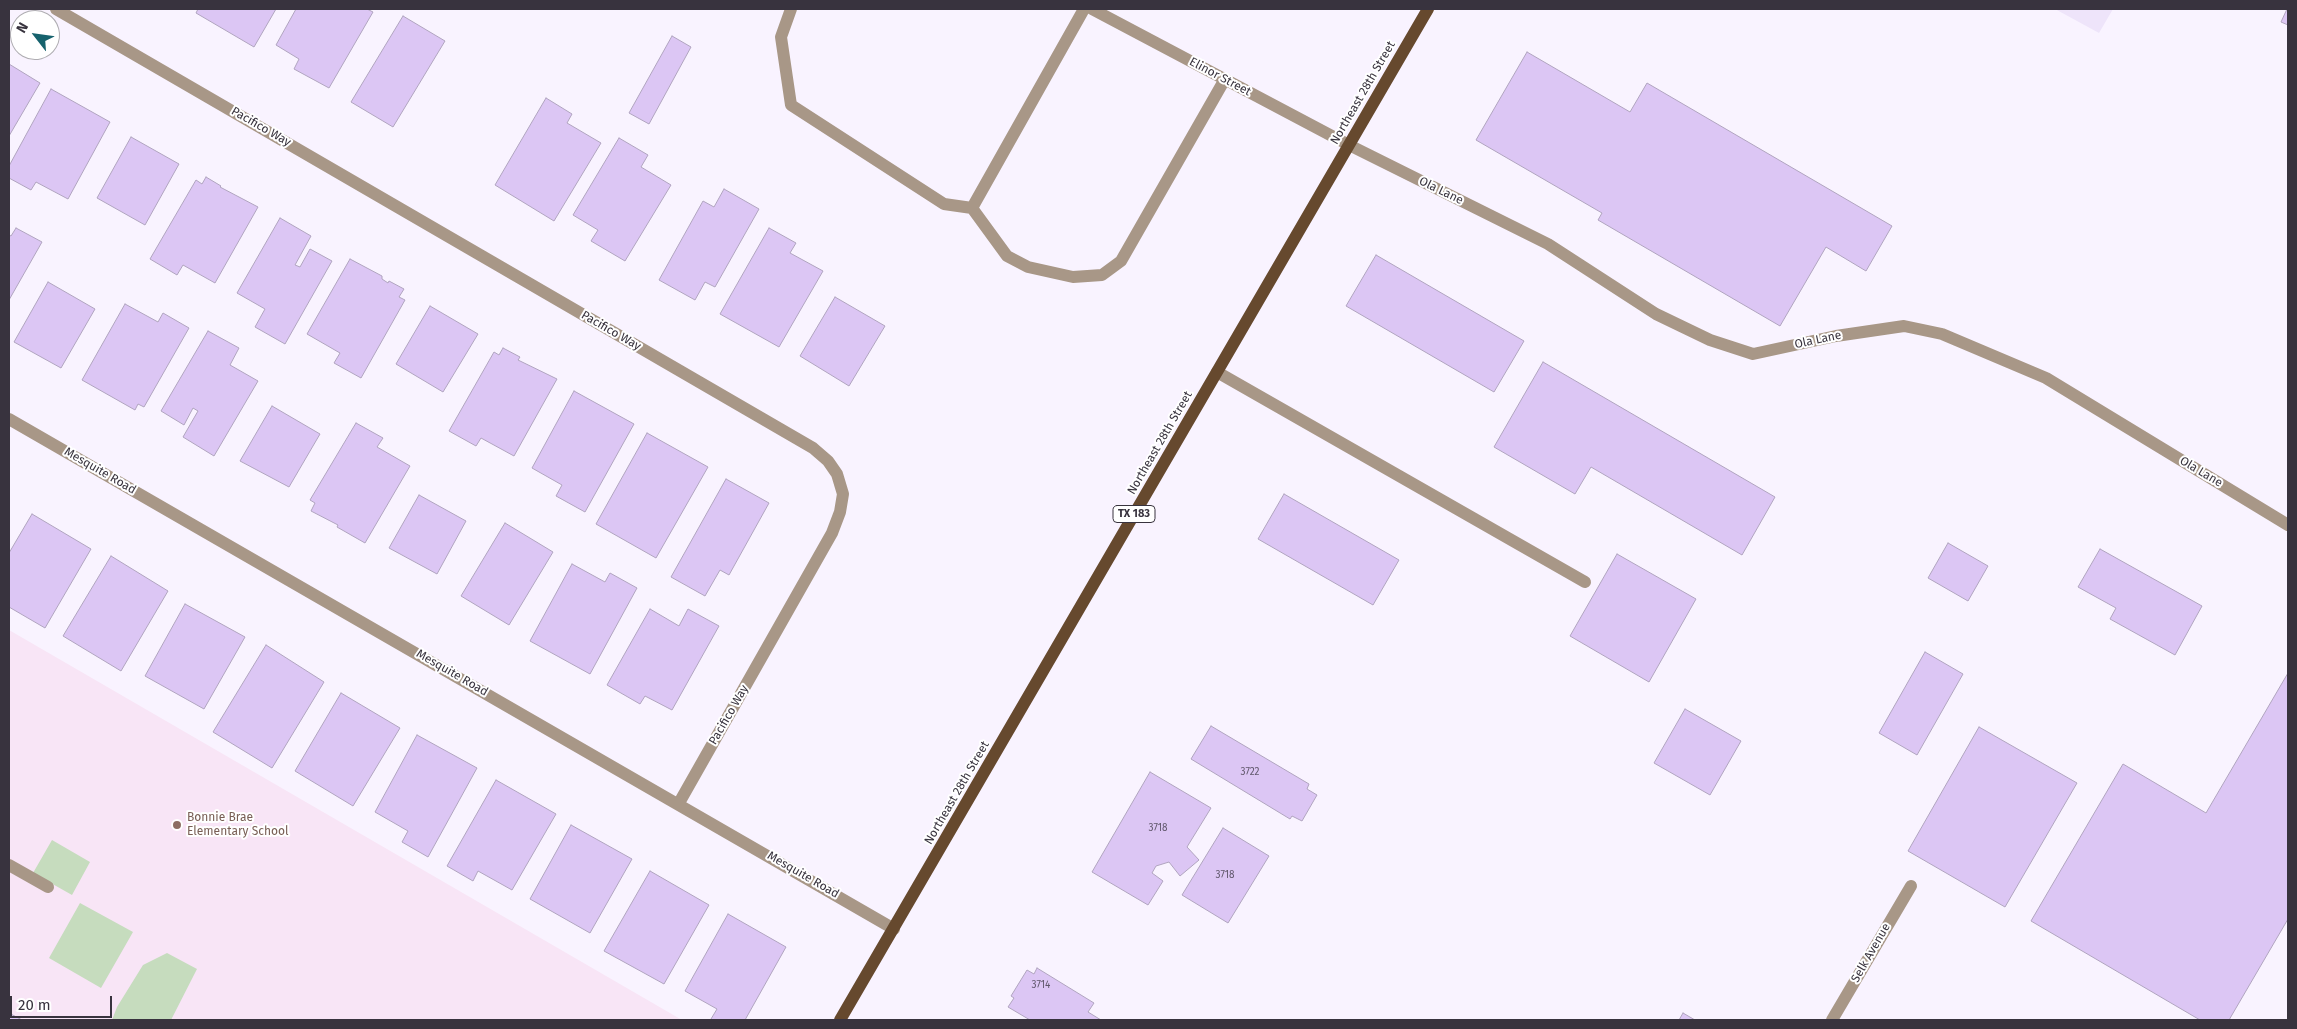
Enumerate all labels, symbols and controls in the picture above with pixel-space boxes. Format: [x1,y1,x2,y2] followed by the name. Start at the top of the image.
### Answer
[10,10,60,60] north arrow
[13,19,32,36] text: N
[1328,39,1398,147] street label: Northeast 28th Street
[1187,55,1253,99] street label: Elinor Street
[229,104,293,150] street label: Pacifico Way
[1417,174,1465,208] street label: Ola Lane
[579,308,643,354] street label: Pacifico Way
[1793,328,1843,352] street label: Ola Lane
[1125,389,1195,497] street label: Northeast 28th Street
[62,445,138,497] street label: Mesquite Road
[2177,454,2225,490] street label: Ola Lane
[1113,506,1155,522] road number: TX 183
[414,647,490,699] street label: Mesquite Road
[706,683,752,747] street label: Pacifico Way
[922,739,992,847] street label: Northeast 28th Street
[1240,766,1260,778] house number: 3722
[187,811,289,839] place label: Bonnie Brae Elementary School
[171,819,183,831] marker: Bonnie Brae Elementary School
[1148,822,1168,834] house number: 3718
[765,849,841,901] street label: Mesquite Road
[1215,869,1235,881] house number: 3718
[1848,921,1894,985] street label: Selk Avenue
[1032,979,1050,991] house number: 3714
[12,986,115,1018] scale bar
[18,996,51,1014] text: 20 m

